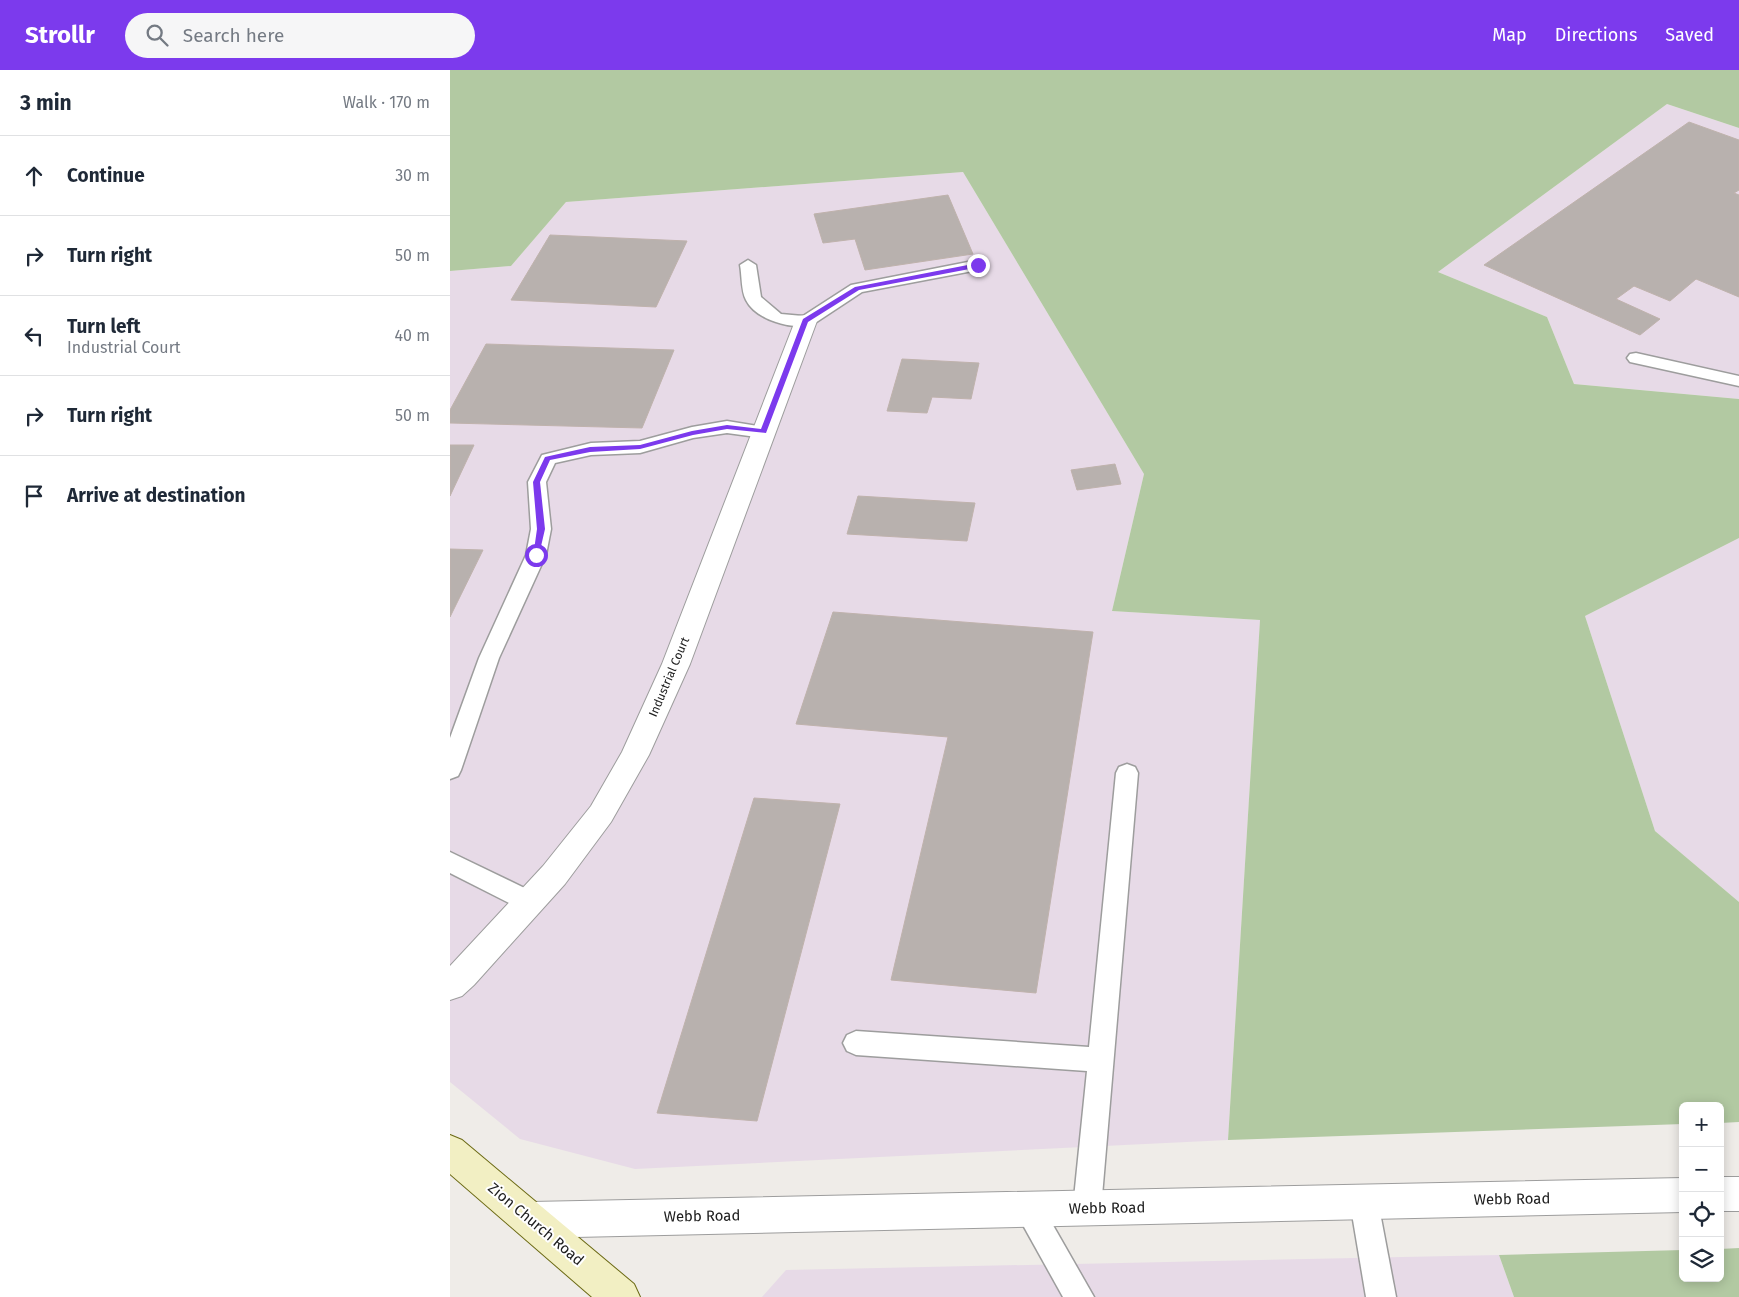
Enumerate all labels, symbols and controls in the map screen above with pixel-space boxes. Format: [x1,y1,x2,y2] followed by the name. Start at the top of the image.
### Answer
[125,13,475,58] search box
[25,21,95,49] text: Strollr
[143,21,171,49] icon: search
[183,24,284,47] text: Search here
[1492,24,1527,46] text: Map
[1555,24,1637,46] text: Directions
[1665,24,1714,46] text: Saved
[20,90,72,116] text: 3 min
[343,93,430,112] text: Walk · 170 m
[20,162,48,190] icon: ahead
[67,164,145,187] text: Continue
[395,166,430,185] text: 30 m
[20,242,48,270] icon: right
[67,244,152,267] text: Turn right
[395,246,430,265] text: 50 m
[967,254,990,277] route end
[67,315,141,338] text: Turn left
[20,322,48,350] icon: left
[395,326,430,345] text: 40 m
[67,338,181,357] text: Industrial Court
[20,402,48,430] icon: right
[67,404,152,427] text: Turn right
[395,406,430,425] text: 50 m
[20,482,48,510] icon: arrive
[67,484,246,507] text: Arrive at destination
[525,544,548,567] route start
[646,634,692,719] street label: Industrial Court
[1679,1102,1724,1282] map controls
[1679,1102,1724,1147] button: +
[1679,1147,1724,1192] button: −
[485,1179,587,1269] street label: Zion Church Road
[1473,1189,1551,1209] street label: Webb Road
[1679,1192,1724,1237] button: locate
[1068,1198,1146,1218] street label: Webb Road
[663,1206,741,1226] street label: Webb Road
[1679,1237,1724,1282] button: layers

